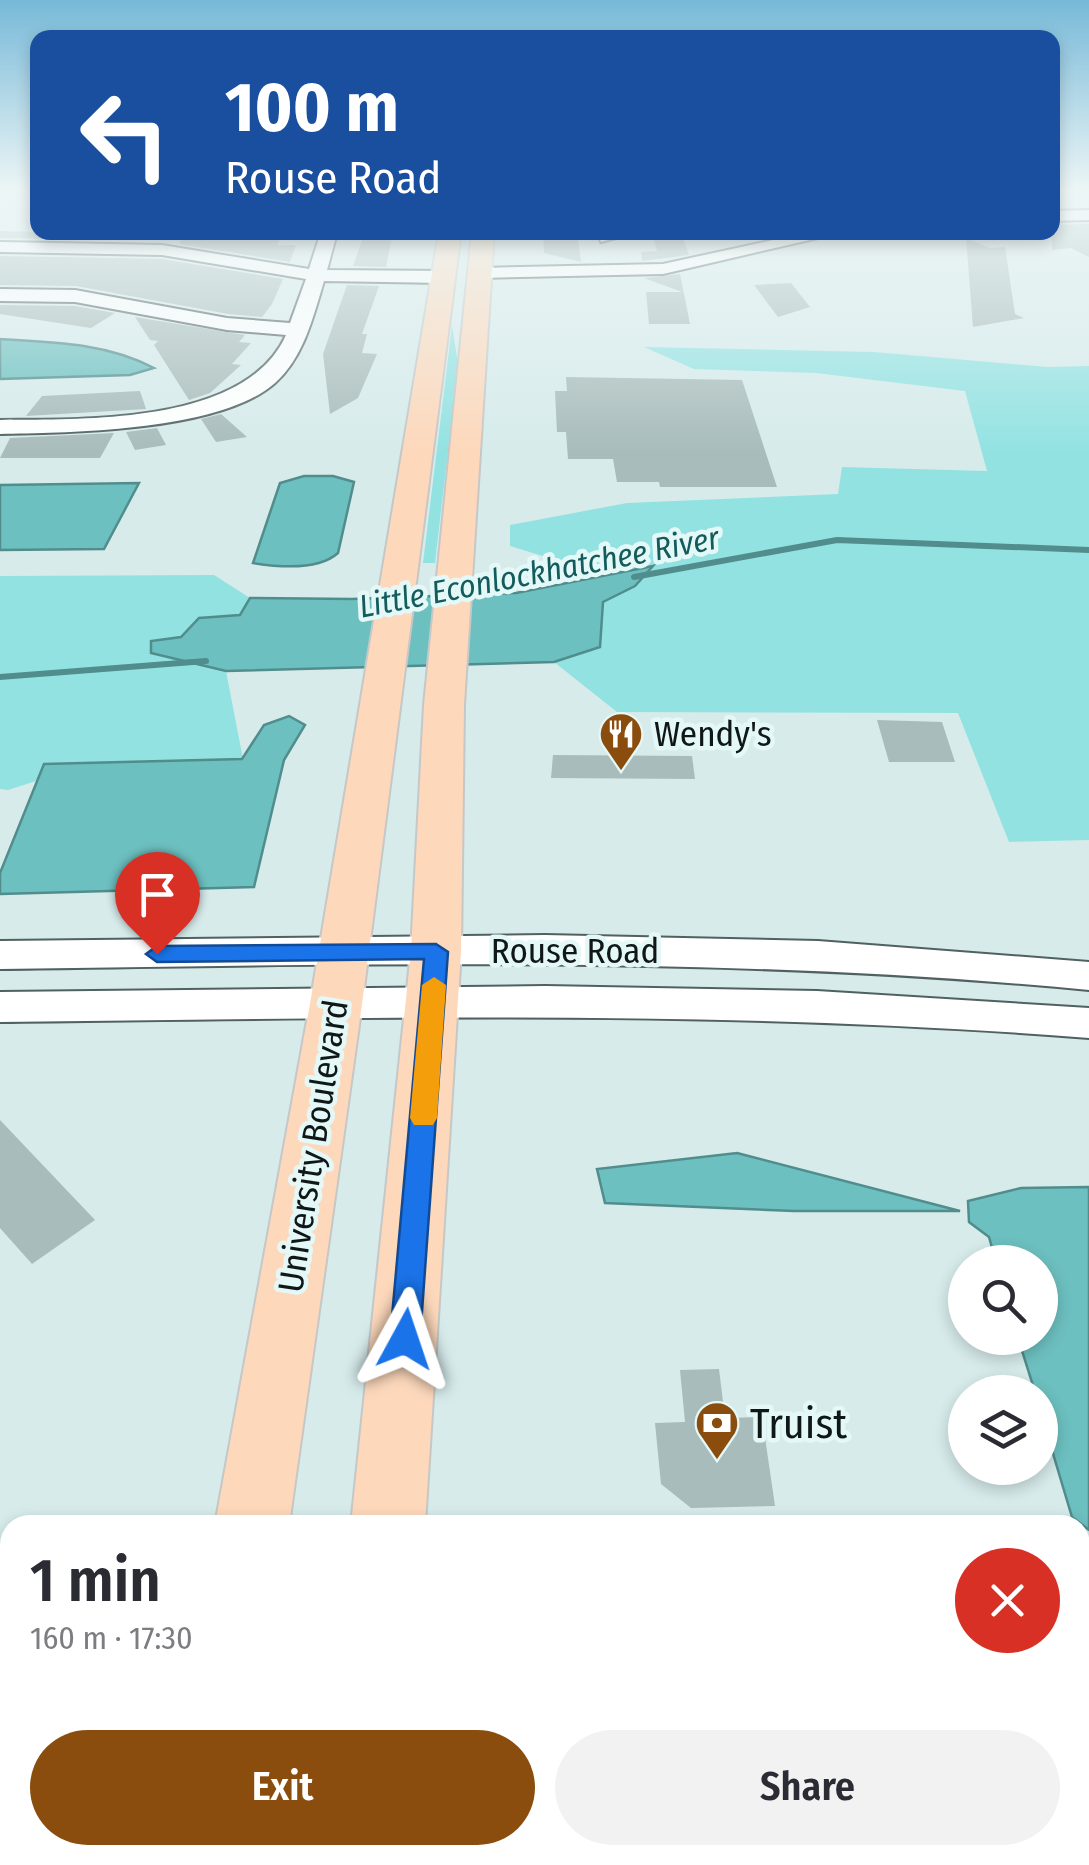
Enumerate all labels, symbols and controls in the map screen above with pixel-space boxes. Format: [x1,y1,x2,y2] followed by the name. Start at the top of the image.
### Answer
[225,66,399,150] text: 100 m
[60,70,190,200] icon: left
[225,151,441,205] text: Rouse Road
[356,518,723,626] water label: Little Econlockhatchee River
[598,711,644,772] restaurant icon: Wendy's
[654,713,772,755] place label: Wendy's
[115,852,200,955] pin
[130,867,185,922] icon: arrive
[491,930,659,972] street label: Rouse Road
[269,997,357,1295] street label: University Boulevard
[948,1245,1058,1485] map controls
[948,1245,1058,1355] button: search
[353,1287,457,1391] position arrow
[948,1375,1058,1485] button: layers
[750,1399,847,1449] place label: Truist
[694,1400,740,1461] bank icon: Truist
[30,1545,161,1617] text: 1 min
[955,1548,1060,1653] button: close
[30,1619,193,1657] text: 160 m · 17:30
[30,1730,535,1845] button: Exit
[555,1730,1060,1845] button: Share

